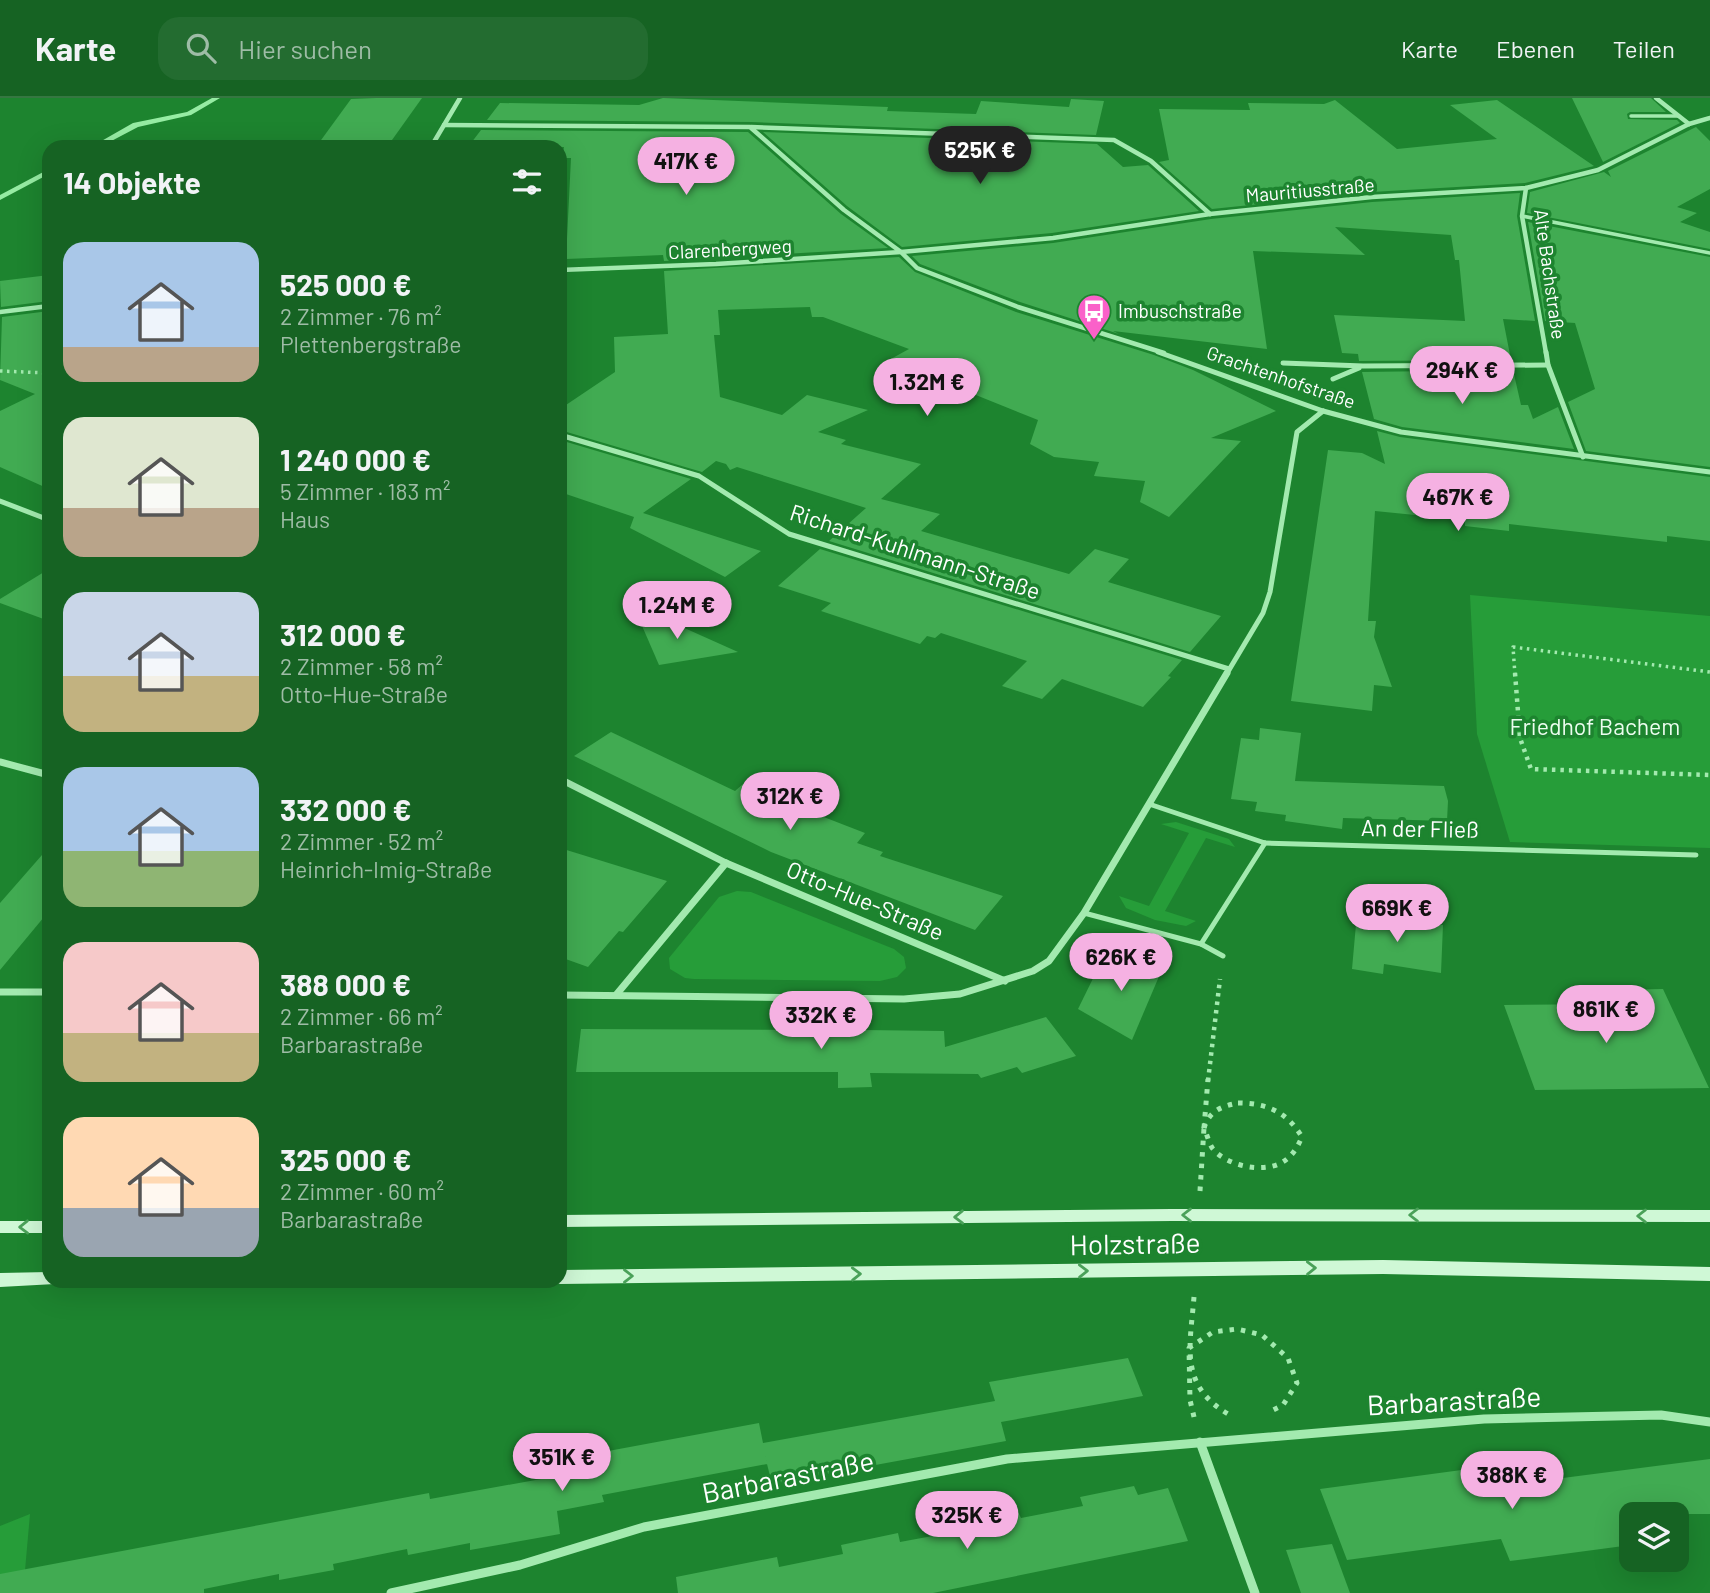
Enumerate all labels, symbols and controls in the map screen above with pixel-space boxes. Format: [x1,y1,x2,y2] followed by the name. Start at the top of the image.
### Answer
[158,17,648,80] search box
[35,28,116,68] text: Karte
[182,29,220,67] icon: search
[238,33,372,64] text: Hier suchen
[1401,34,1458,63] text: Karte
[1496,34,1575,63] text: Ebenen
[1613,34,1675,63] text: Teilen
[923,126,1037,186] pin: 525K €
[944,135,1016,163] text: 525K €
[629,138,743,197] pin: 417K €
[654,146,718,174] text: 417K €
[508,163,546,201] icon: filters
[63,164,201,200] text: 14 Objekte
[1245,172,1375,207] street label: Mauritiusstraße
[1530,207,1571,341] street label: Alte Bachstraße
[668,234,792,263] street label: Clarenbergweg
[280,266,411,302] text: 525 000 €
[119,270,203,354] icon: home
[1075,292,1113,341] bus stop icon: Imbuschstraße
[1118,299,1242,322] place label: Imbuschstraße
[280,302,442,330] text: 2 Zimmer · 76 m²
[280,330,462,358] text: Plettenbergstraße
[1204,340,1358,413] street label: Grachtenhofstraße
[1405,346,1519,406] pin: 294K €
[1426,355,1498,383] text: 294K €
[862,358,992,418] pin: 1.32M €
[889,367,965,395] text: 1.32M €
[280,441,431,477] text: 1 240 000 €
[119,445,203,529] icon: home
[1401,474,1515,533] pin: 467K €
[280,477,450,505] text: 5 Zimmer · 183 m²
[1422,482,1494,510] text: 467K €
[787,497,1044,605] street label: Richard-Kuhlmann-Straße
[280,505,330,533] text: Haus
[612,582,742,641] pin: 1.24M €
[639,590,715,618] text: 1.24M €
[280,616,406,652] text: 312 000 €
[119,620,203,704] icon: home
[280,652,443,680] text: 2 Zimmer · 58 m²
[280,680,448,708] text: Otto-Hue-Straße
[1510,712,1680,740] park label: Friedhof Bachem
[733,772,847,832] pin: 312K €
[757,781,823,809] text: 312K €
[280,791,412,827] text: 332 000 €
[119,795,203,879] icon: home
[1361,813,1479,843] street label: An der Fließ
[280,827,443,855] text: 2 Zimmer · 52 m²
[783,854,948,946] street label: Otto-Hue-Straße
[280,855,492,883] text: Heinrich-Imig-Straße
[1340,884,1454,944] pin: 669K €
[1362,893,1432,921] text: 669K €
[1064,934,1178,993] pin: 626K €
[1085,942,1157,970] text: 626K €
[280,966,411,1002] text: 388 000 €
[119,970,203,1054] icon: home
[1549,986,1663,1045] pin: 861K €
[764,992,878,1051] pin: 332K €
[1573,994,1639,1022] text: 861K €
[785,1000,857,1028] text: 332K €
[280,1002,443,1030] text: 2 Zimmer · 66 m²
[280,1030,423,1058] text: Barbarastraße
[280,1141,412,1177] text: 325 000 €
[119,1145,203,1229] icon: home
[280,1177,444,1205] text: 2 Zimmer · 60 m²
[280,1205,423,1233] text: Barbarastraße
[1181,1207,1192,1223] one-way arrow
[1409,1207,1419,1223] one-way arrow
[1636,1208,1647,1224] one-way arrow
[954,1209,964,1225] one-way arrow
[19,1219,29,1235] one-way arrow
[1069,1225,1201,1261] street label: Holzstraße
[1306,1260,1316,1276] one-way arrow
[1078,1263,1089,1279] one-way arrow
[851,1266,861,1282] one-way arrow
[623,1268,634,1284] one-way arrow
[1366,1378,1542,1422] street label: Barbarastraße
[505,1434,619,1493] pin: 351K €
[529,1442,595,1470] text: 351K €
[699,1443,877,1509] street label: Barbarastraße
[1455,1452,1569,1511] pin: 388K €
[1477,1460,1547,1488] text: 388K €
[910,1492,1024,1551] pin: 325K €
[931,1500,1003,1528] text: 325K €
[1619,1502,1689,1572] map controls
[1619,1502,1689,1572] button: layers

